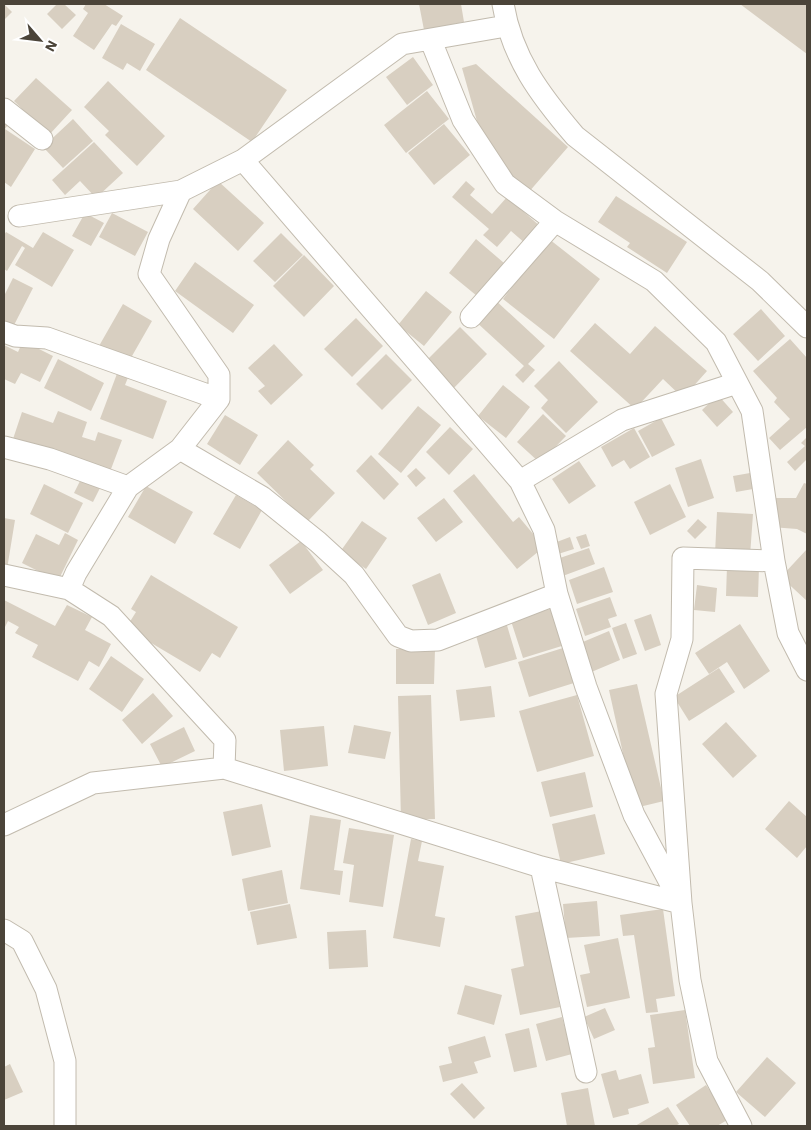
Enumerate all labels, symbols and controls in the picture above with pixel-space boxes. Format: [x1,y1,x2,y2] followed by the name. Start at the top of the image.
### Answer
[15,15,65,65] north arrow
[42,38,61,54] text: N

